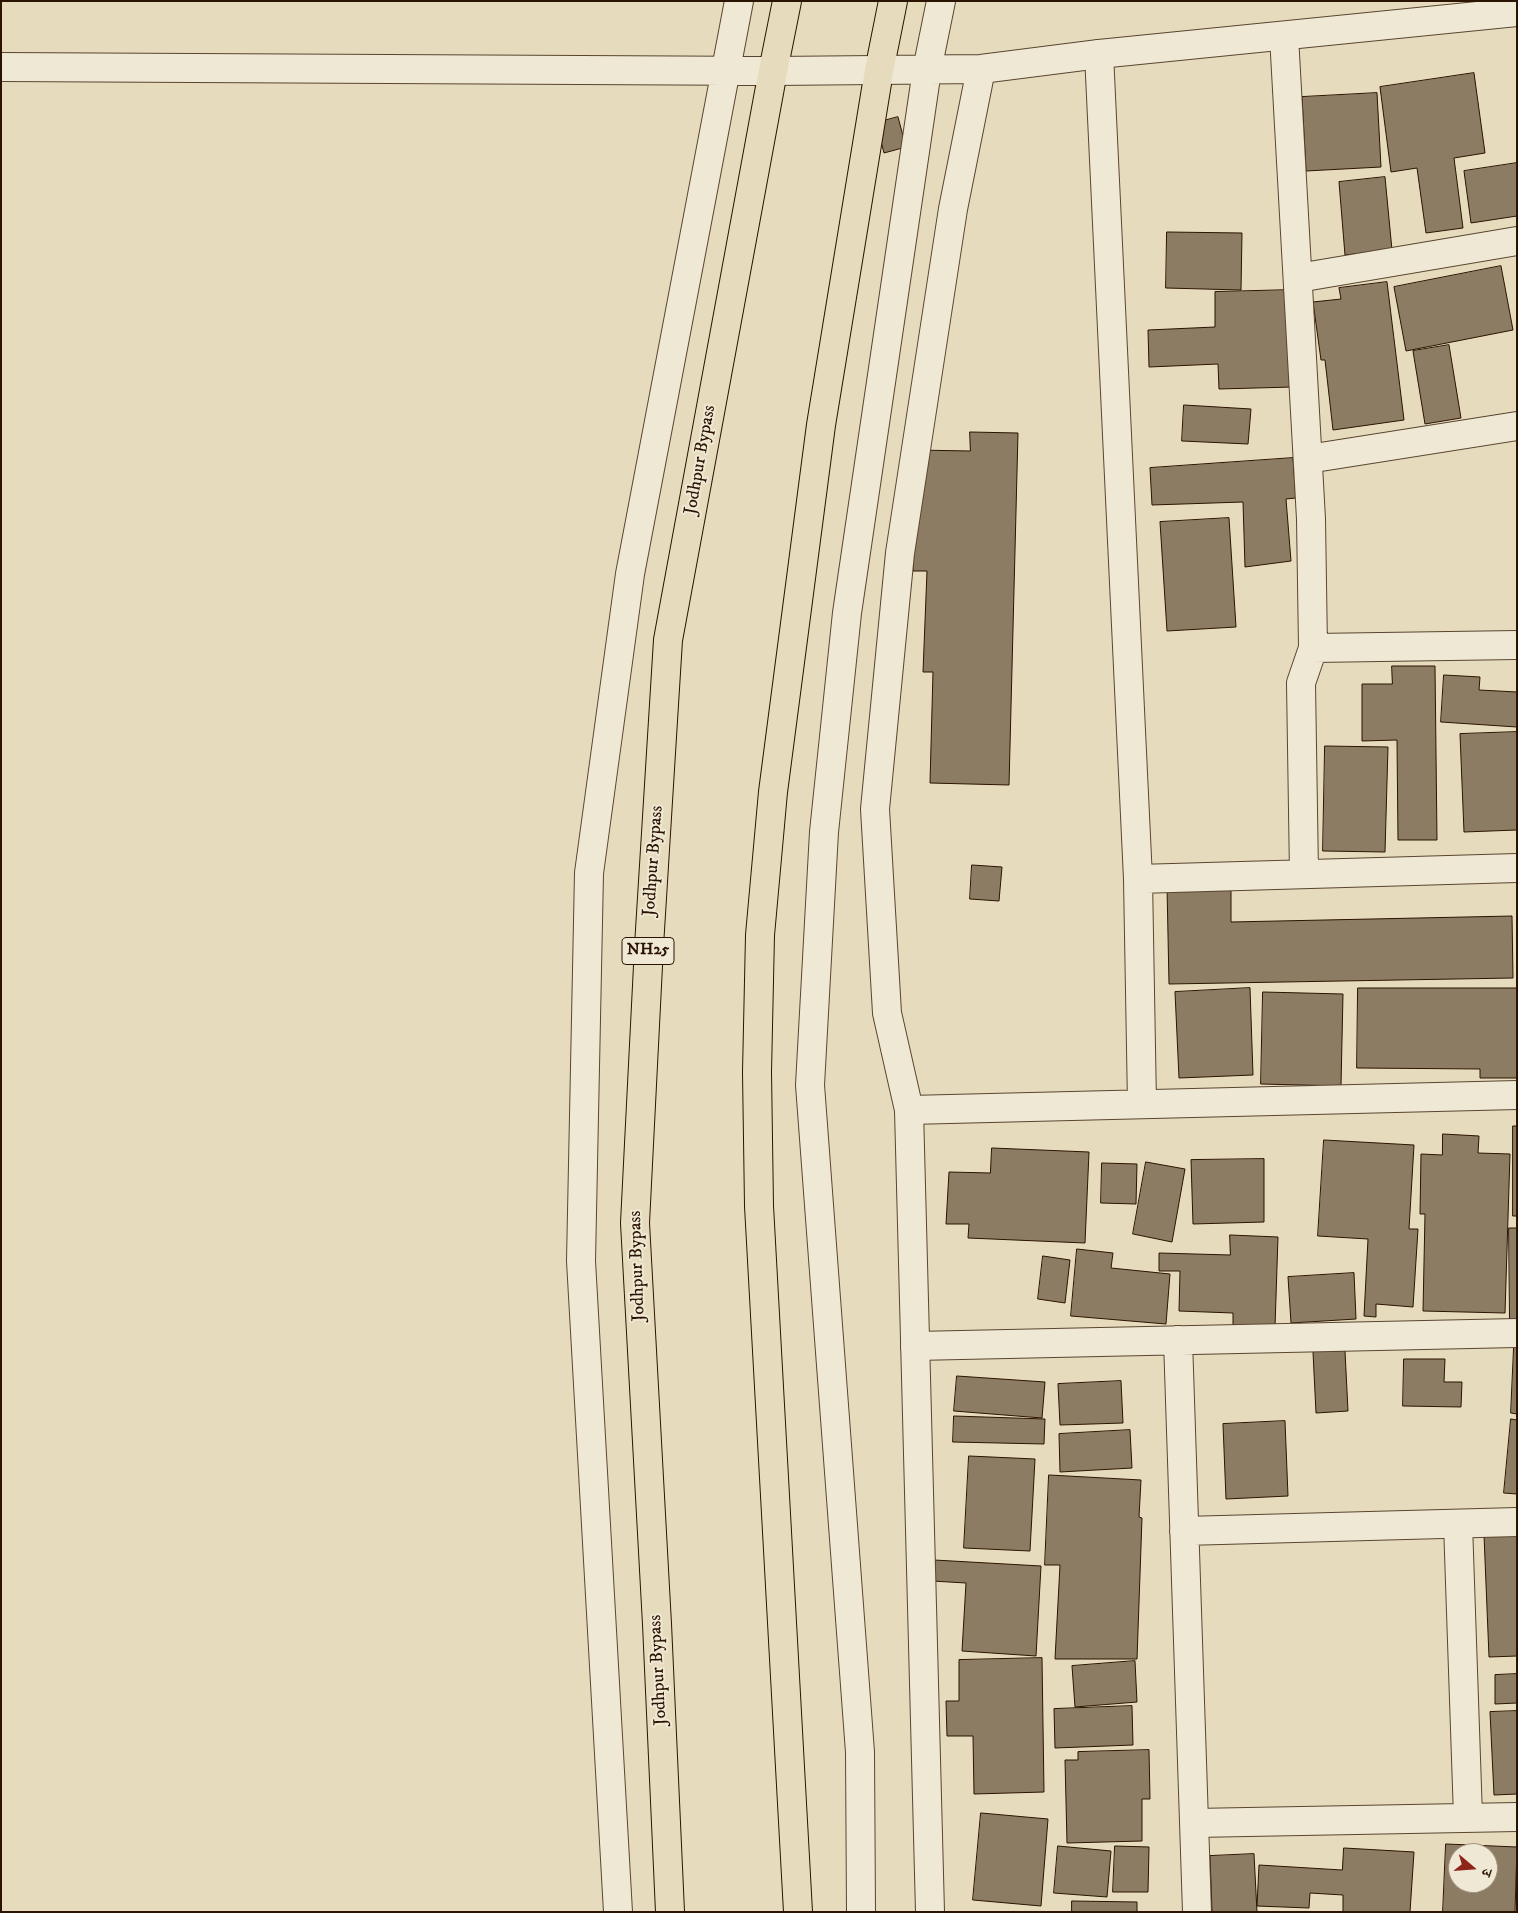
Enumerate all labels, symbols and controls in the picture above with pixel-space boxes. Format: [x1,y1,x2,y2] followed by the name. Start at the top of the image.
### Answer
[681,404,721,516] street label: Jodhpur Bypass
[639,805,669,917] street label: Jodhpur Bypass
[622,938,674,964] road number: NH25
[625,1210,651,1322] street label: Jodhpur Bypass
[645,1614,673,1726] street label: Jodhpur Bypass
[1448,1843,1498,1893] north arrow
[1477,1866,1496,1878] text: उ

